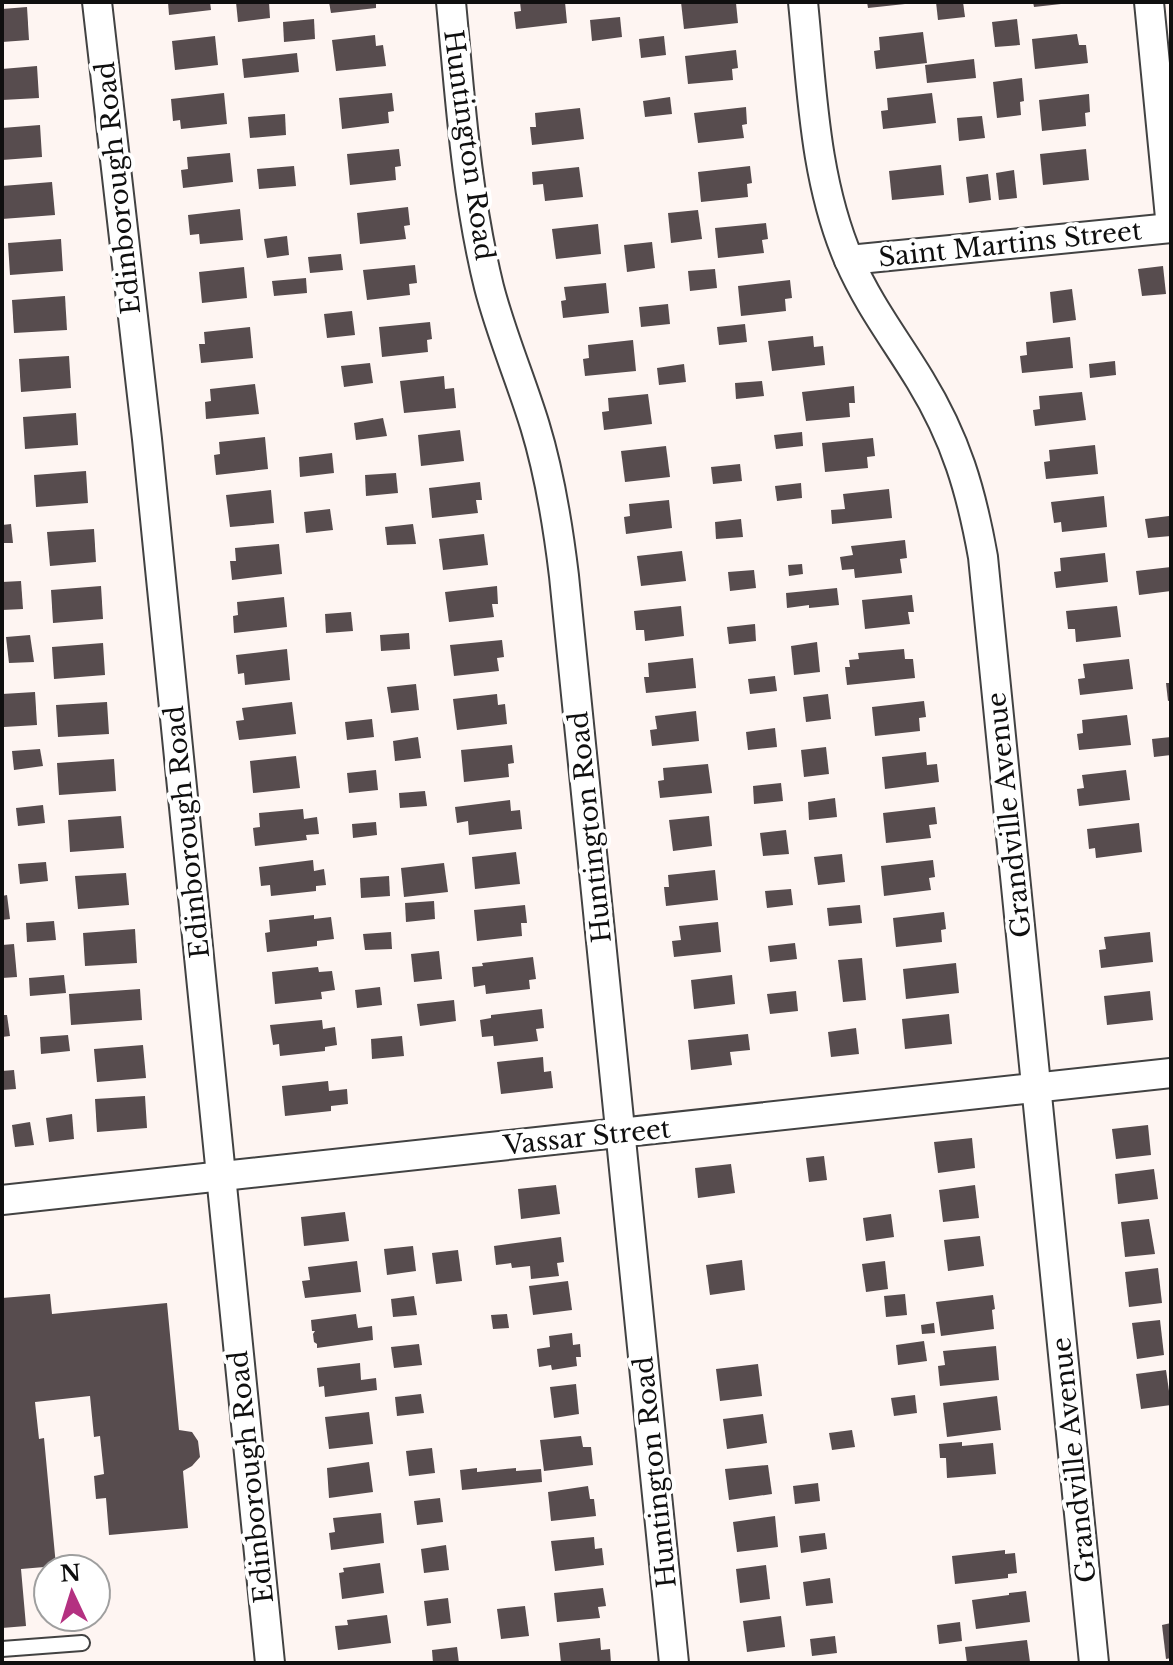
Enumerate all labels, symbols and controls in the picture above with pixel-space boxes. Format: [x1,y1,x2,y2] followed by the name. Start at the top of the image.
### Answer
[437,28,501,262] street label: Huntington Road
[89,60,147,316] street label: Edinborough Road
[877,214,1143,274] street label: Saint Martins Street
[980,691,1038,939] street label: Grandville Avenue
[158,704,216,960] street label: Edinborough Road
[562,710,618,944] street label: Huntington Road
[501,1112,672,1162] street label: Vassar Street
[1045,1336,1103,1584] street label: Grandville Avenue
[222,1349,280,1605] street label: Edinborough Road
[627,1355,683,1589] street label: Huntington Road
[32,1553,112,1633] north arrow
[59,1559,82,1588] text: N

